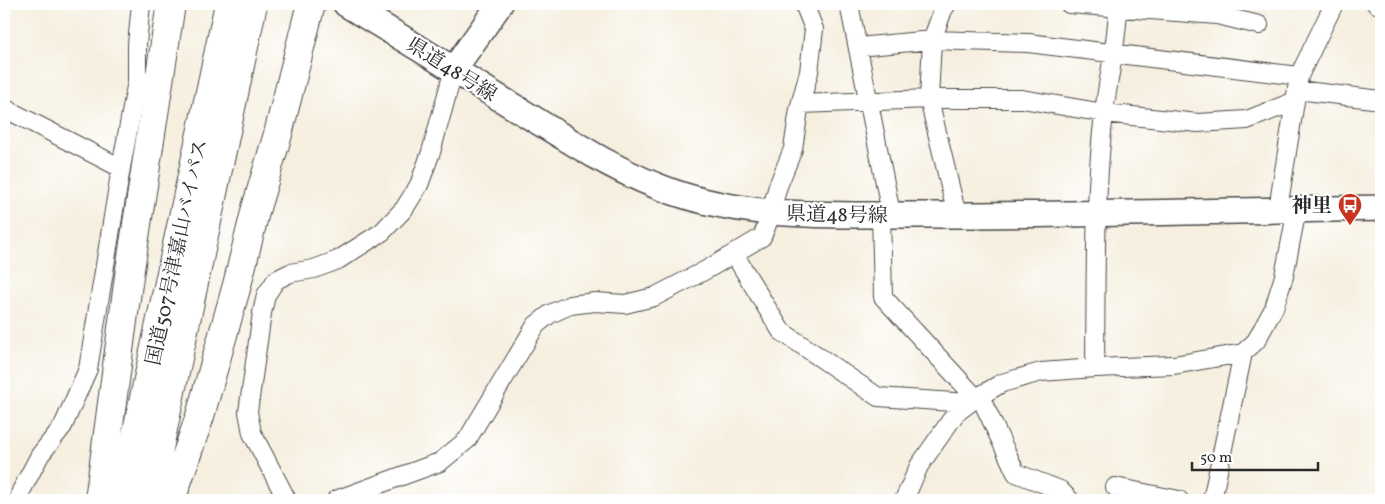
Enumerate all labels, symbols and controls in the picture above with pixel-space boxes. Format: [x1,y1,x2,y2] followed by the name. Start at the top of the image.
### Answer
[400,32,501,110] street label: 県道48号線
[140,137,216,368] street label: 国道507号津嘉山バイパス
[1337,192,1363,226] bus stop icon: 神里
[1292,193,1332,221] place label: 神里
[786,201,888,231] street label: 県道48号線
[1192,439,1319,471] scale bar
[1200,448,1232,469] text: 50 m

